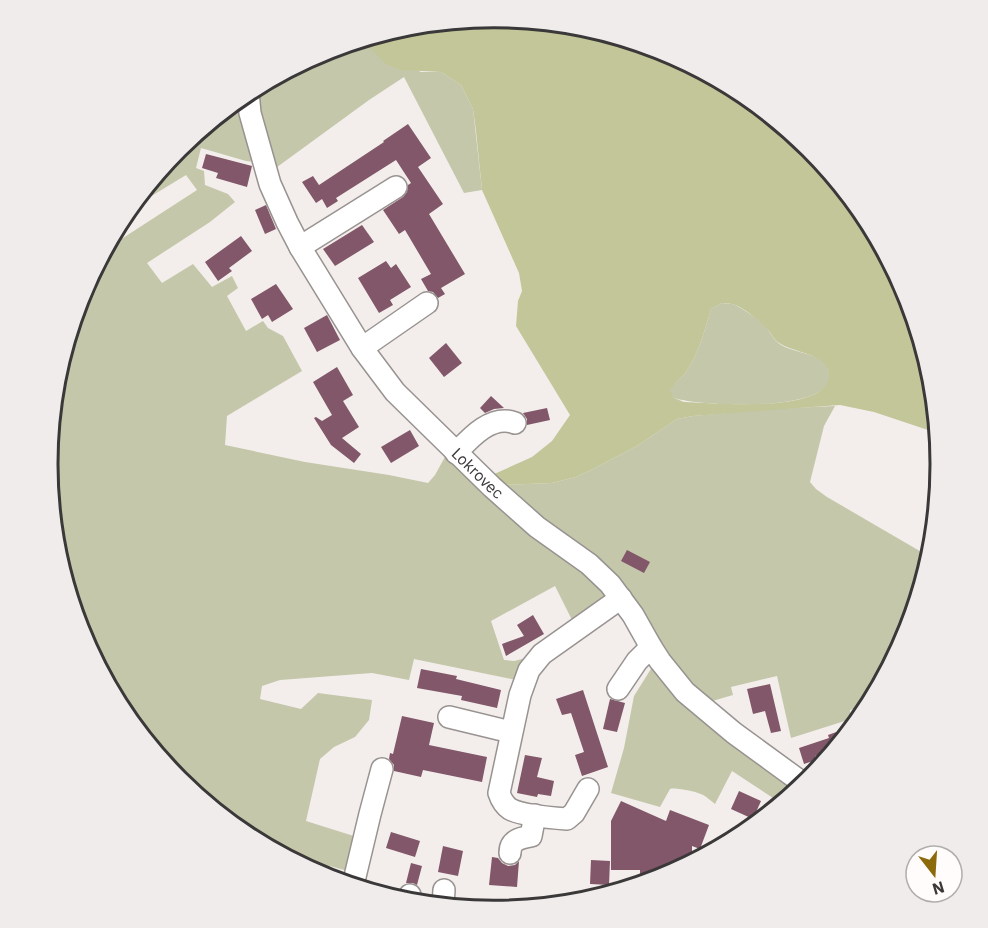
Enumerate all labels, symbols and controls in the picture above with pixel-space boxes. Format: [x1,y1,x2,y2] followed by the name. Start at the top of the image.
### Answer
[448,443,508,503] street label: Lokrovec
[904,844,964,904] north arrow
[930,877,947,900] text: N

